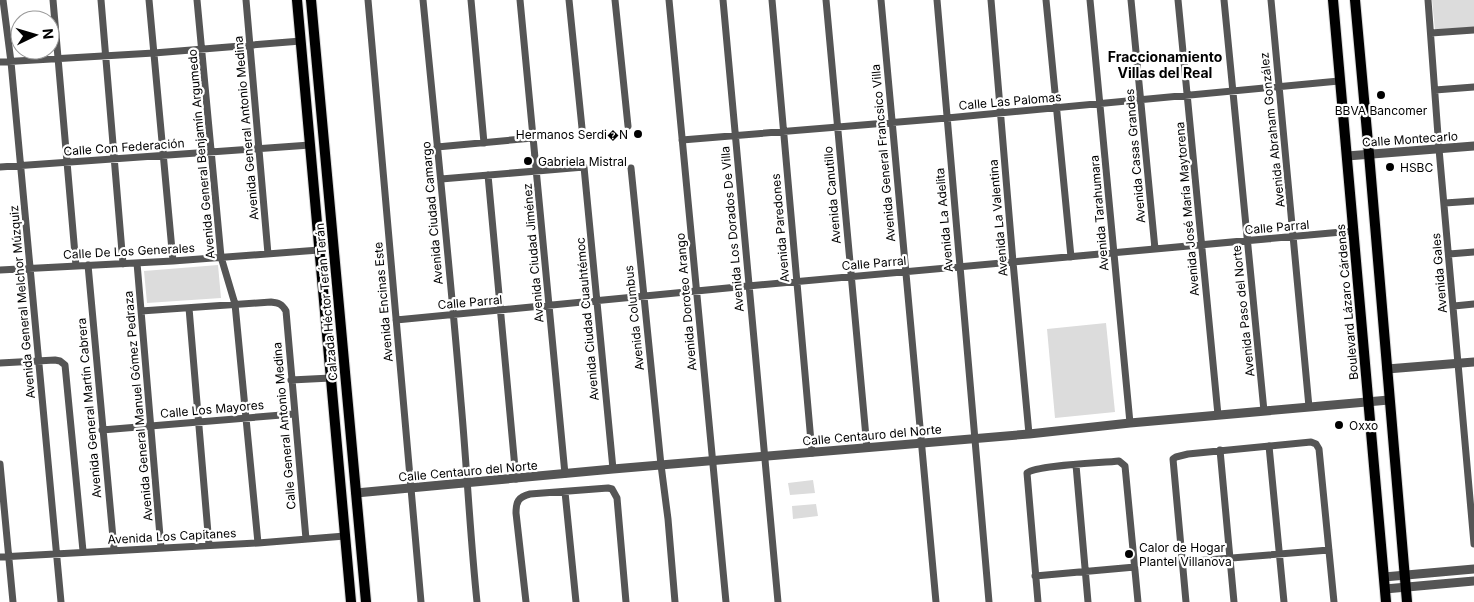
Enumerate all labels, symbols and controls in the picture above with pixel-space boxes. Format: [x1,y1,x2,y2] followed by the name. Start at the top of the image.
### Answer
[10,10,60,60] north arrow
[40,28,57,40] text: N
[230,35,262,221] street label: Avenida General Antonio Medina
[184,48,218,260] street label: Avenida General Benjamín Argumedo
[1108,48,1223,81] district label: Fraccionamiento Villas del Real
[1256,52,1288,208] street label: Avenida Abraham González
[868,64,898,242] street label: Avenida General Francsico Villa
[1122,88,1148,224] street label: Avenida Casas Grandes
[958,89,1062,113] street label: Calle Las Palomas
[1375,89,1387,101] marker: BBVA Bancomer
[1335,103,1428,118] place label: BBVA Bancomer
[1172,121,1202,297] street label: Avenida José María Maytorena
[516,127,628,142] place label: Hermanos Serdi�N
[632,128,644,140] marker: Hermanos Serdi�N
[1362,128,1458,150] street label: Calle Montecarlo
[63,135,185,159] street label: Calle Con Federación
[418,141,446,285] street label: Avenida Ciudad Camargo
[717,146,747,312] street label: Avenida Los Dorados De Villa
[820,146,844,244] street label: Avenida Canutillo
[538,154,627,169] place label: Gabriela Mistral
[522,155,534,167] marker: Gabriela Mistral
[1086,155,1112,271] street label: Avenida Tarahumara
[985,159,1011,277] street label: Avenida La Valentina
[1400,160,1433,175] place label: HSBC
[1384,161,1396,173] marker: HSBC
[932,167,956,273] street label: Avenida La Adelita
[768,173,792,283] street label: Avenida Paredones
[519,183,547,323] street label: Avenida Ciudad Jiménez
[6,205,38,399] street label: Avenida General Melchor Múzquiz
[1244,217,1310,237] street label: Calle Parral
[312,222,340,382] street label: Calzada Héctor Terán Terán
[1333,223,1361,381] street label: Boulevard Lázaro Cárdenas
[672,232,700,372] street label: Avenida Doroteo Arango
[1428,232,1450,314] street label: Avenida Gales
[572,236,602,401] street label: Avenida Ciudad Cuauhtémoc
[63,240,195,262] street label: Calle De Los Generales
[370,241,396,363] street label: Avenida Encinas Este
[1229,245,1257,377] street label: Avenida Paso del Norte
[841,253,907,273] street label: Calle Parral
[621,265,647,371] street label: Avenida Columbus
[120,290,156,522] street label: Avenida General Manuel Gómez Pedraza
[437,292,503,312] street label: Calle Parral
[74,317,104,499] street label: Avenida General Martín Cabrera
[269,342,299,510] street label: Calle General Antonio Medina
[159,397,265,421] street label: Calle Los Mayores
[1349,418,1378,433] place label: Oxxo
[1333,419,1345,431] marker: Oxxo
[802,421,942,449] street label: Calle Centauro del Norte
[398,457,538,485] street label: Calle Centauro del Norte
[107,525,237,547] street label: Avenida Los Capitanes
[1139,540,1232,569] place label: Calor de Hogar Plantel Villanova
[1123,548,1135,560] marker: Calor de Hogar Plantel Villanova

